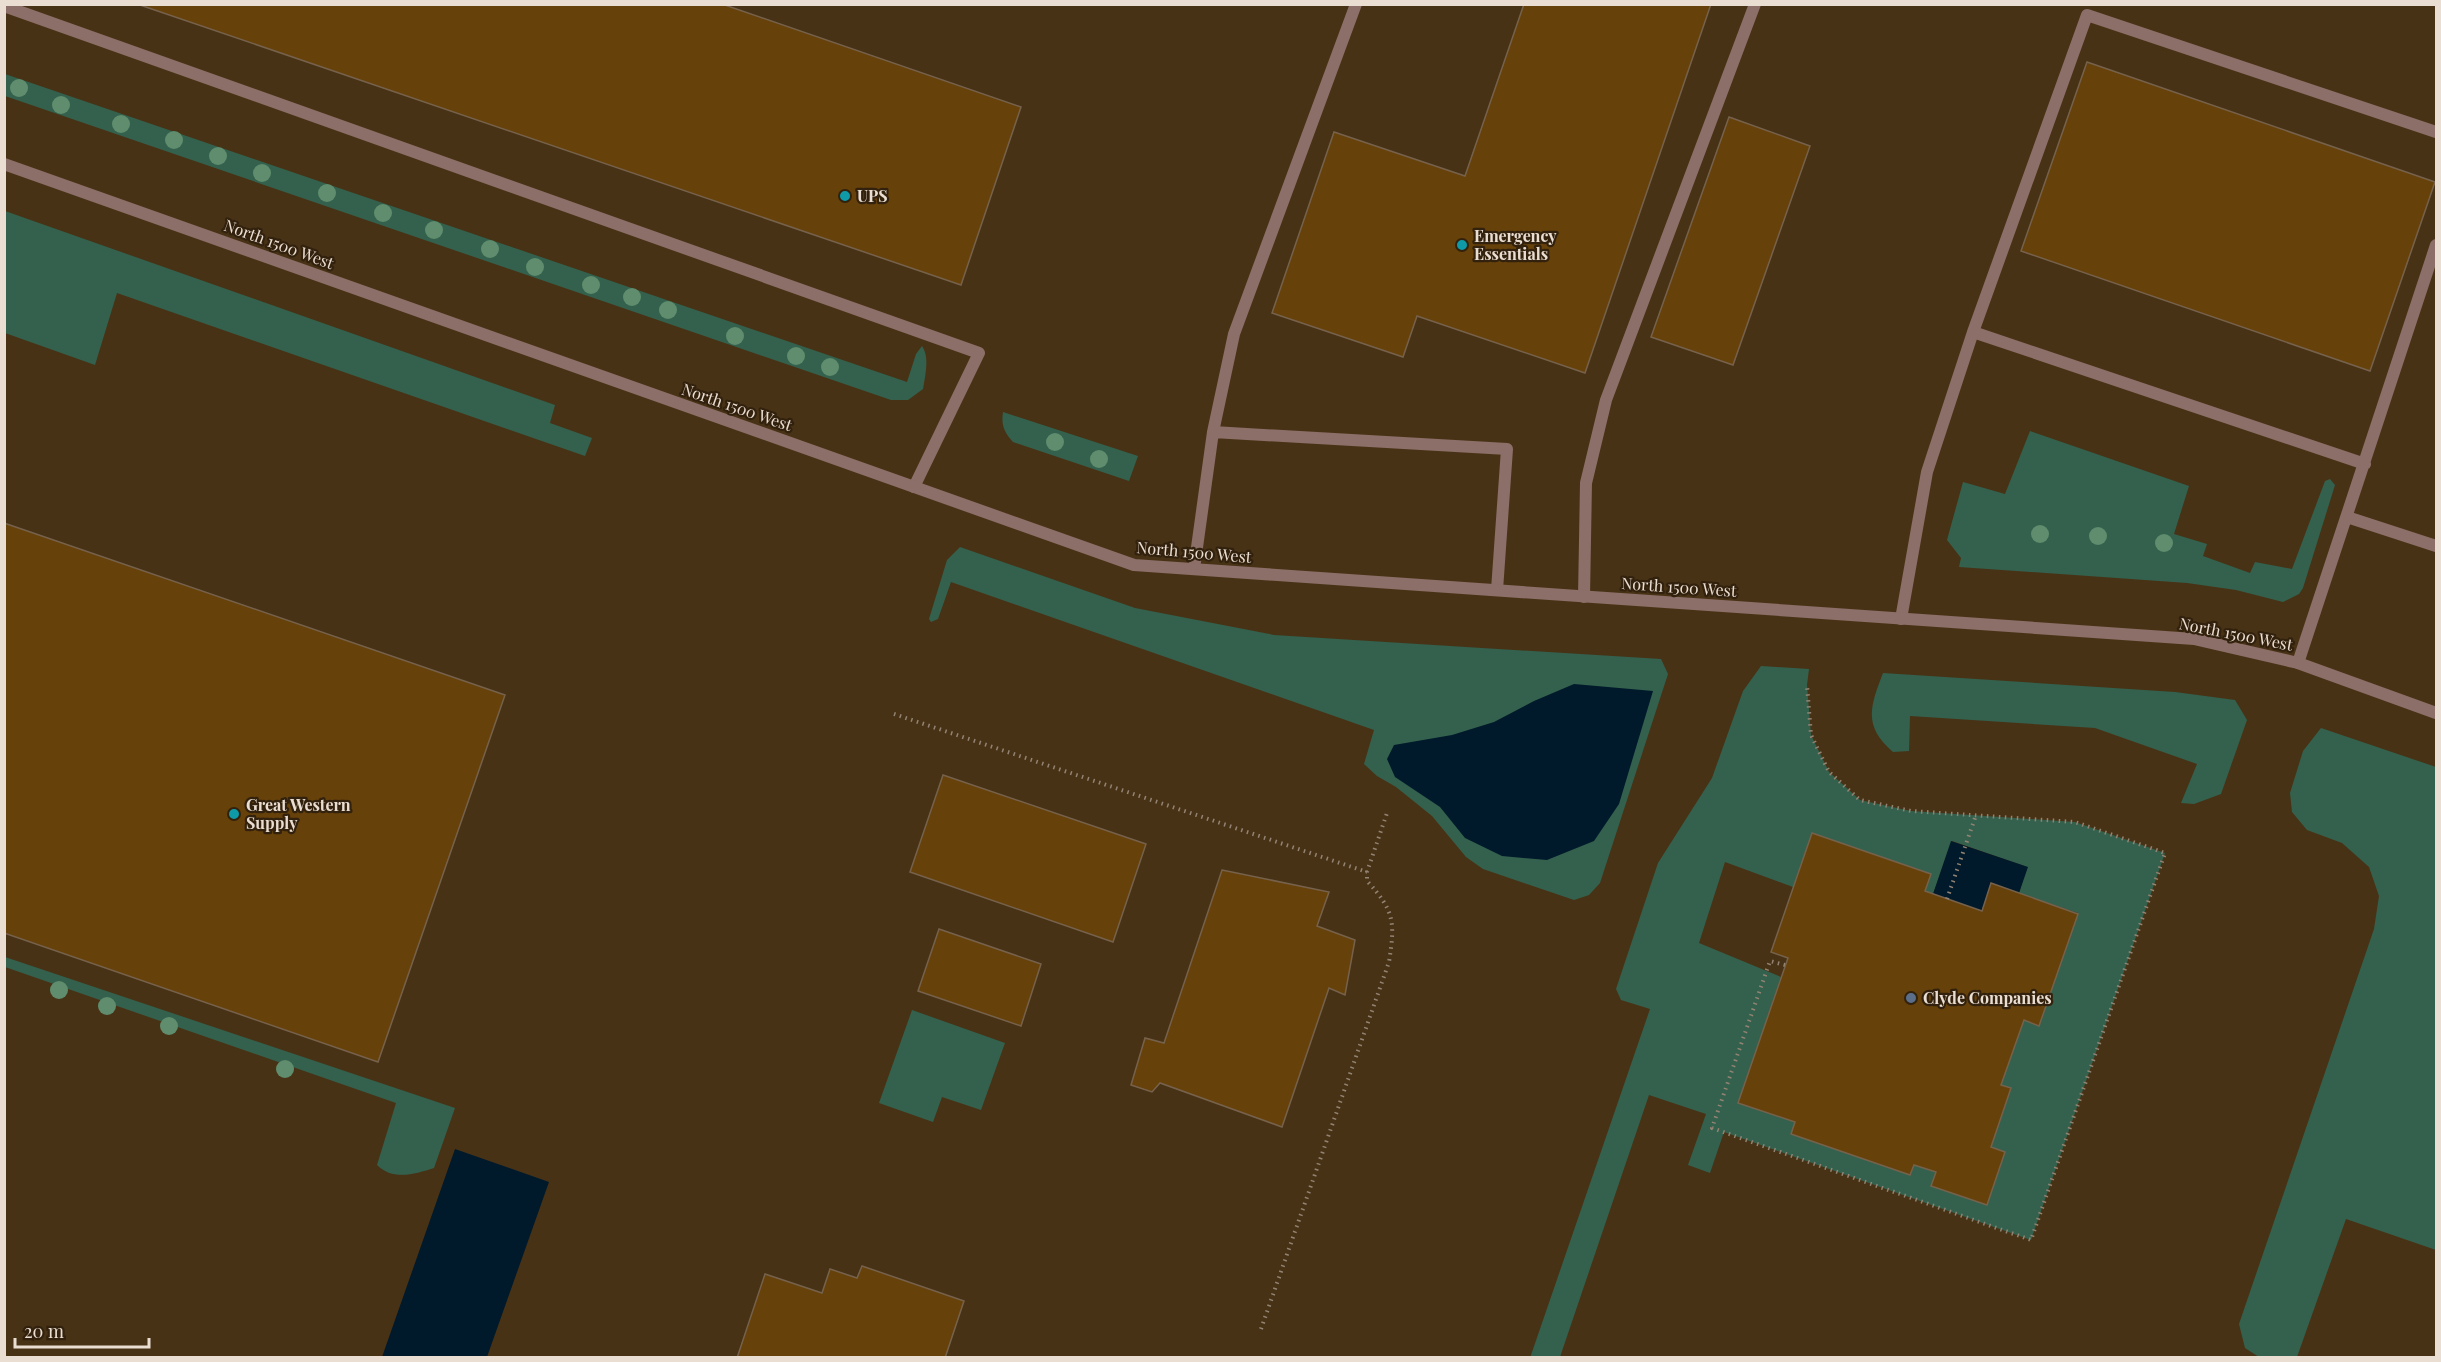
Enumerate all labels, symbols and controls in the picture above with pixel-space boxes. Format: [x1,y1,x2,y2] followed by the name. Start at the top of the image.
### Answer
[857,185,888,206] place label: UPS
[838,189,852,203] marker: UPS
[221,214,337,273] street label: North 1500 West
[1474,225,1557,264] place label: Emergency Essentials
[1455,238,1469,252] marker: Emergency Essentials
[679,378,795,435] street label: North 1500 West
[1136,536,1253,567] street label: North 1500 West
[1621,572,1738,601] street label: North 1500 West
[2178,612,2295,655] street label: North 1500 West
[246,794,351,833] place label: Great Western Supply
[227,807,241,821] marker: Great Western Supply
[1923,987,2052,1008] place label: Clyde Companies
[1904,991,1918,1005] marker: Clyde Companies
[15,1311,148,1349] scale bar
[24,1319,64,1343] text: 20 m

